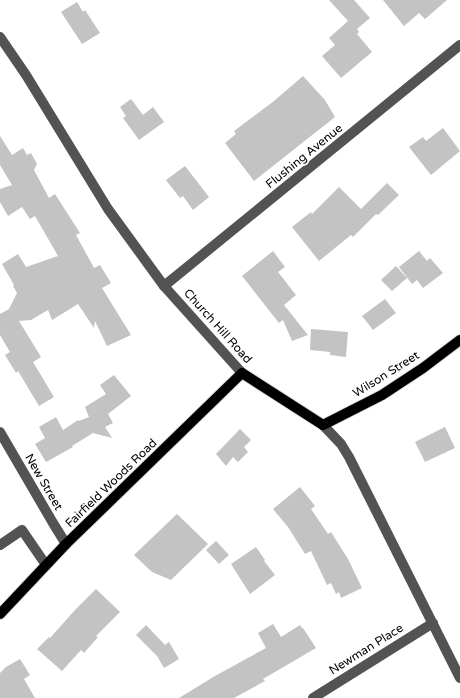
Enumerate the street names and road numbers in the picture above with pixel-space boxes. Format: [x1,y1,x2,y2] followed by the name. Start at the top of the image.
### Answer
[263,121,345,191] street label: Flushing Avenue
[181,286,255,366] street label: Church Hill Road
[350,348,422,400] street label: Wilson Street
[62,436,160,530] street label: Fairfield Woods Road
[22,451,66,513] street label: New Street
[326,620,406,677] street label: Newman Place

